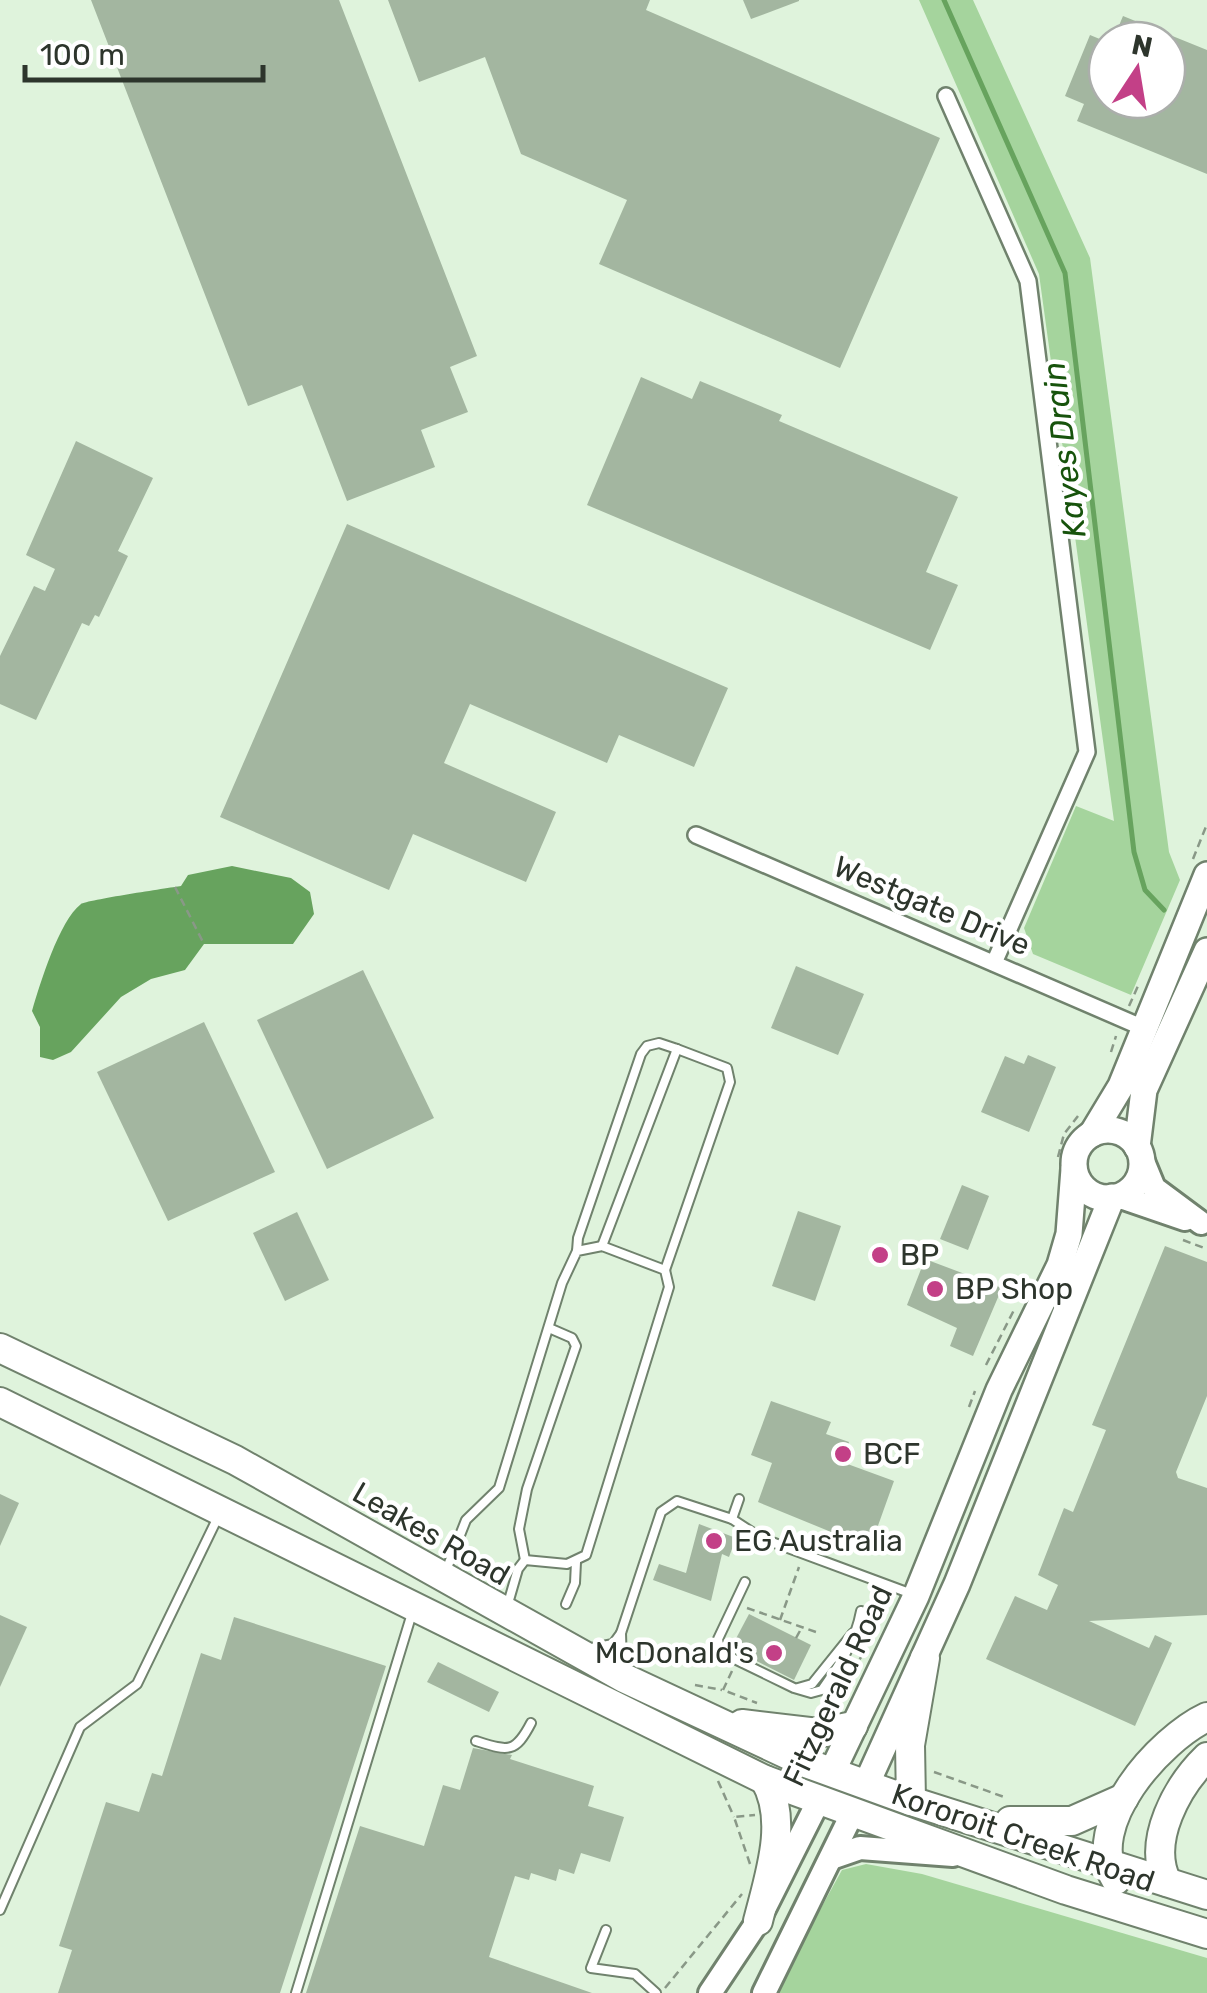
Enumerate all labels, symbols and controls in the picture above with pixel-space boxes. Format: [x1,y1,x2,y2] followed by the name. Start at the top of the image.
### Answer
[25,20,262,82] scale bar
[1087,20,1187,120] north arrow
[1129,28,1155,64] text: N
[40,37,125,73] text: 100 m
[1034,360,1094,540] water label: Kayes Drain
[828,848,1036,964] street label: Westgate Drive
[900,1237,939,1273] place label: BP
[869,1244,891,1266] marker: BP
[955,1271,1073,1307] place label: BP Shop
[924,1278,946,1300] marker: BP Shop
[863,1436,921,1472] place label: BCF
[832,1443,854,1465] marker: BCF
[346,1475,516,1593] street label: Leakes Road
[734,1523,903,1559] place label: EG Australia
[703,1530,725,1552] marker: EG Australia
[776,1580,900,1792] street label: Fitzgerald Road
[595,1635,754,1671] place label: McDonald's
[763,1642,785,1664] marker: McDonald's
[887,1776,1159,1900] street label: Kororoit Creek Road

